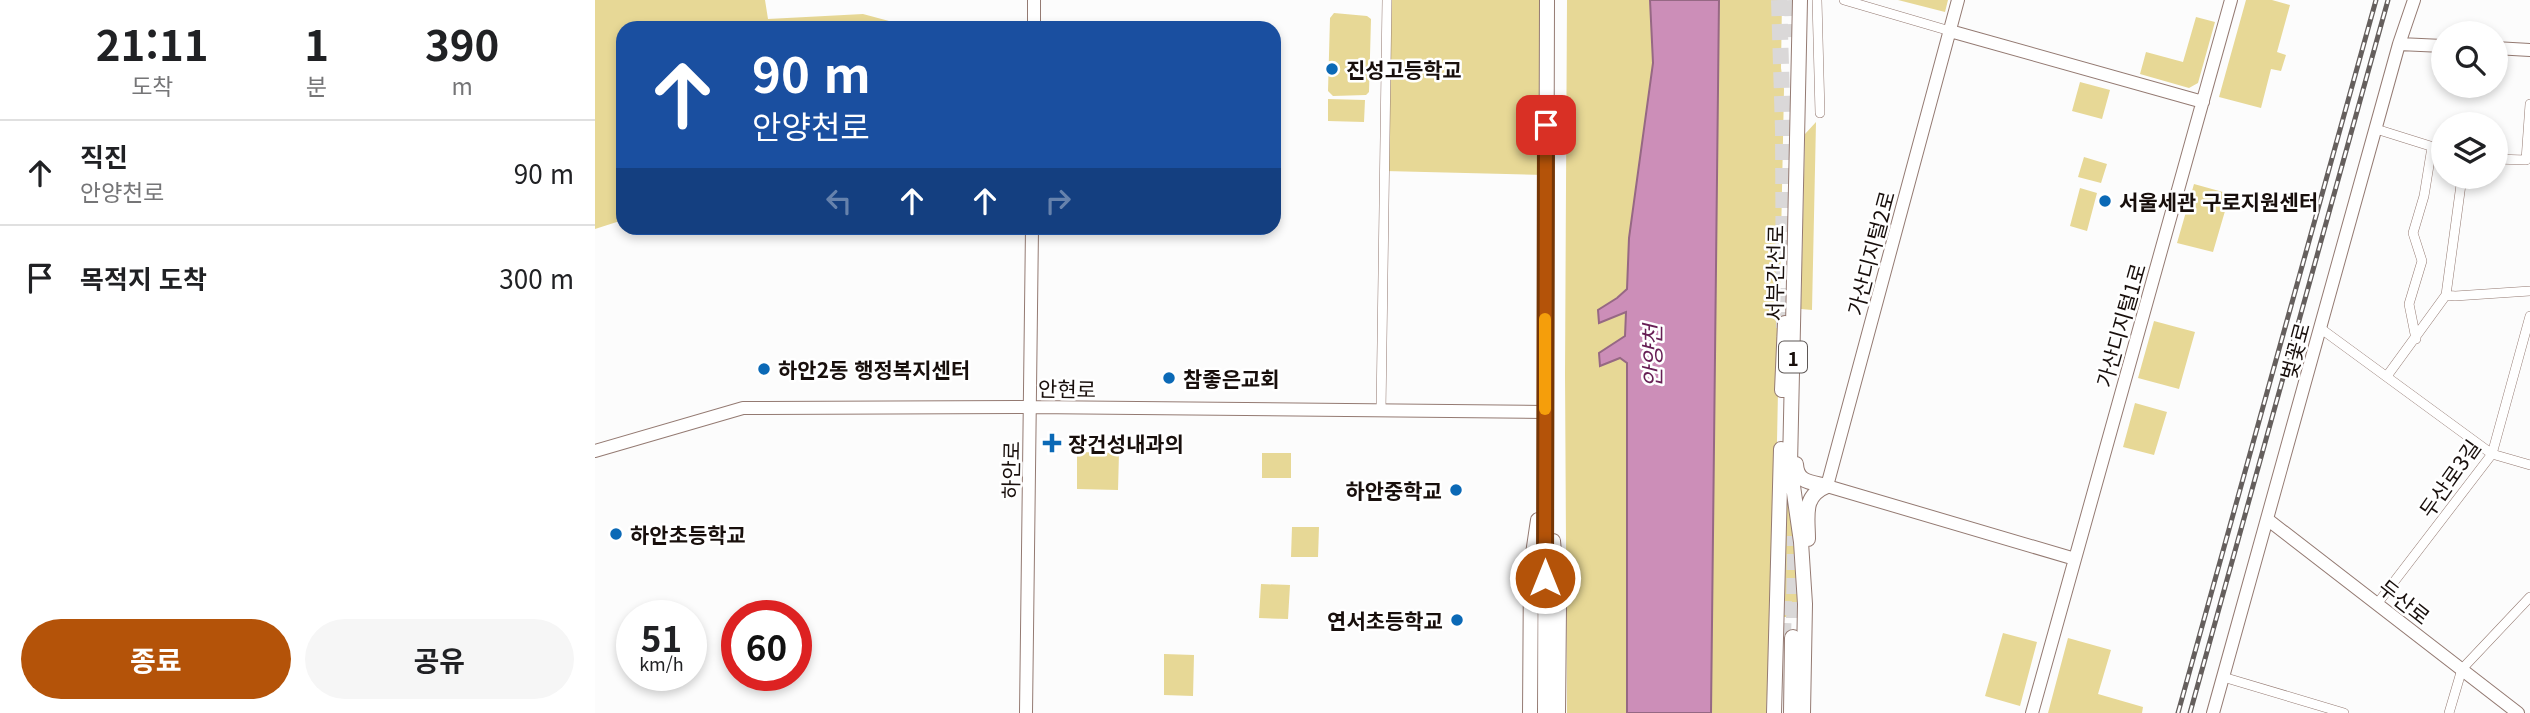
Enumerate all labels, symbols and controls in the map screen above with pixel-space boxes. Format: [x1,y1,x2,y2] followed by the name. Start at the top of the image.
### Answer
[96,12,209,73] text: 21:11
[304,12,329,73] text: 1
[425,12,499,73] text: 390
[2431,21,2508,189] map controls
[2431,21,2508,98] button: search
[752,36,871,107] text: 90 m
[637,49,728,140] icon: ahead
[1346,54,1462,84] place label: 진성고등학교
[1324,61,1340,77] marker: 진성고등학교
[131,68,173,102] text: 도착
[306,68,327,102] text: 분
[451,68,473,102] text: m
[1516,95,1576,155] pin
[752,102,870,148] text: 안양천로
[1527,106,1565,144] icon: arrive
[2431,112,2508,189] button: layers
[80,137,128,174] text: 직진
[21,154,59,192] icon: ahead
[514,154,574,191] text: 90 m
[80,174,165,208] text: 안양천로
[820,182,858,220] icon: left
[893,182,931,220] icon: ahead
[966,182,1004,220] icon: ahead
[1039,182,1077,220] icon: right
[2119,186,2318,216] place label: 서울세관 구로지원센터
[1839,188,1901,318] street label: 가산디지털2로
[2097,193,2113,209] marker: 서울세관 구로지원센터
[1758,224,1790,322] street label: 서부간선로
[21,259,59,297] icon: arrive
[80,259,207,296] text: 목적지 도착
[499,259,574,296] text: 300 m
[2088,260,2152,390] street label: 가산디지털1로
[2272,319,2316,383] street label: 벚꽃로
[1634,321,1668,388] water label: 안양천
[1779,342,1807,372] road number: 1
[778,354,970,384] place label: 하안2동 행정복지센터
[756,361,772,377] marker: 하안2동 행정복지센터
[1183,363,1280,393] place label: 참좋은교회
[1161,370,1177,386] marker: 참좋은교회
[1038,372,1096,404] street label: 안현로
[1068,428,1184,458] place label: 장건성내과의
[1042,433,1062,453] marker: 장건성내과의
[2411,433,2487,523] street label: 두산로3길
[994,441,1026,499] street label: 하안로
[1345,475,1442,505] place label: 하안중학교
[1448,482,1464,498] marker: 하안중학교
[630,519,746,549] place label: 하안초등학교
[608,526,624,542] marker: 하안초등학교
[1508,541,1582,615] position arrow
[2373,571,2437,631] street label: 두산로
[721,600,812,691] speed limit sign: 60
[1327,605,1443,635] place label: 연서초등학교
[641,611,682,662] text: 51
[1449,612,1465,628] marker: 연서초등학교
[21,619,291,699] button: 종료
[305,619,574,699] button: 공유
[639,650,684,676] text: km/h

